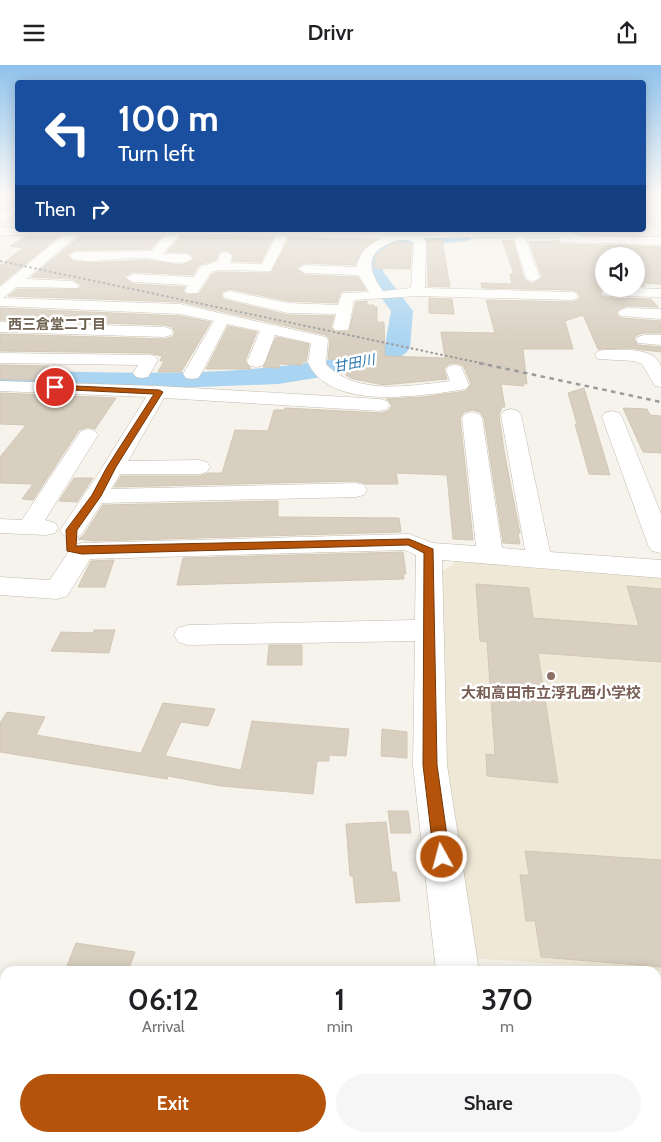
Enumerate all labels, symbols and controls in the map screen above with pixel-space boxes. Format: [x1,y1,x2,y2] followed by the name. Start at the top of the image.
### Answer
[20,19,48,47] icon: menu
[308,19,353,46] text: Drivr
[613,19,641,47] icon: share
[118,97,219,140] text: 100 m
[35,100,100,165] icon: left
[118,140,195,167] text: Turn left
[86,195,114,223] icon: right
[35,198,76,221] text: Then
[595,247,645,297] map controls
[595,247,645,297] button: sound
[8,315,106,333] district label: 西三倉堂二丁目
[332,350,378,376] water label: 甘田川
[34,366,76,408] pin
[41,373,69,401] icon: arrive
[545,670,557,682] marker: 大和高田市立浮孔西小学校
[461,684,641,702] place label: 大和高田市立浮孔西小学校
[415,830,467,882] position arrow
[128,981,199,1018] text: 06:12
[335,981,345,1018] text: 1
[481,981,533,1018] text: 370
[142,1017,185,1036] text: Arrival
[327,1017,353,1036] text: min
[500,1017,514,1036] text: m
[20,1074,326,1132] button: Exit
[336,1074,641,1132] button: Share

